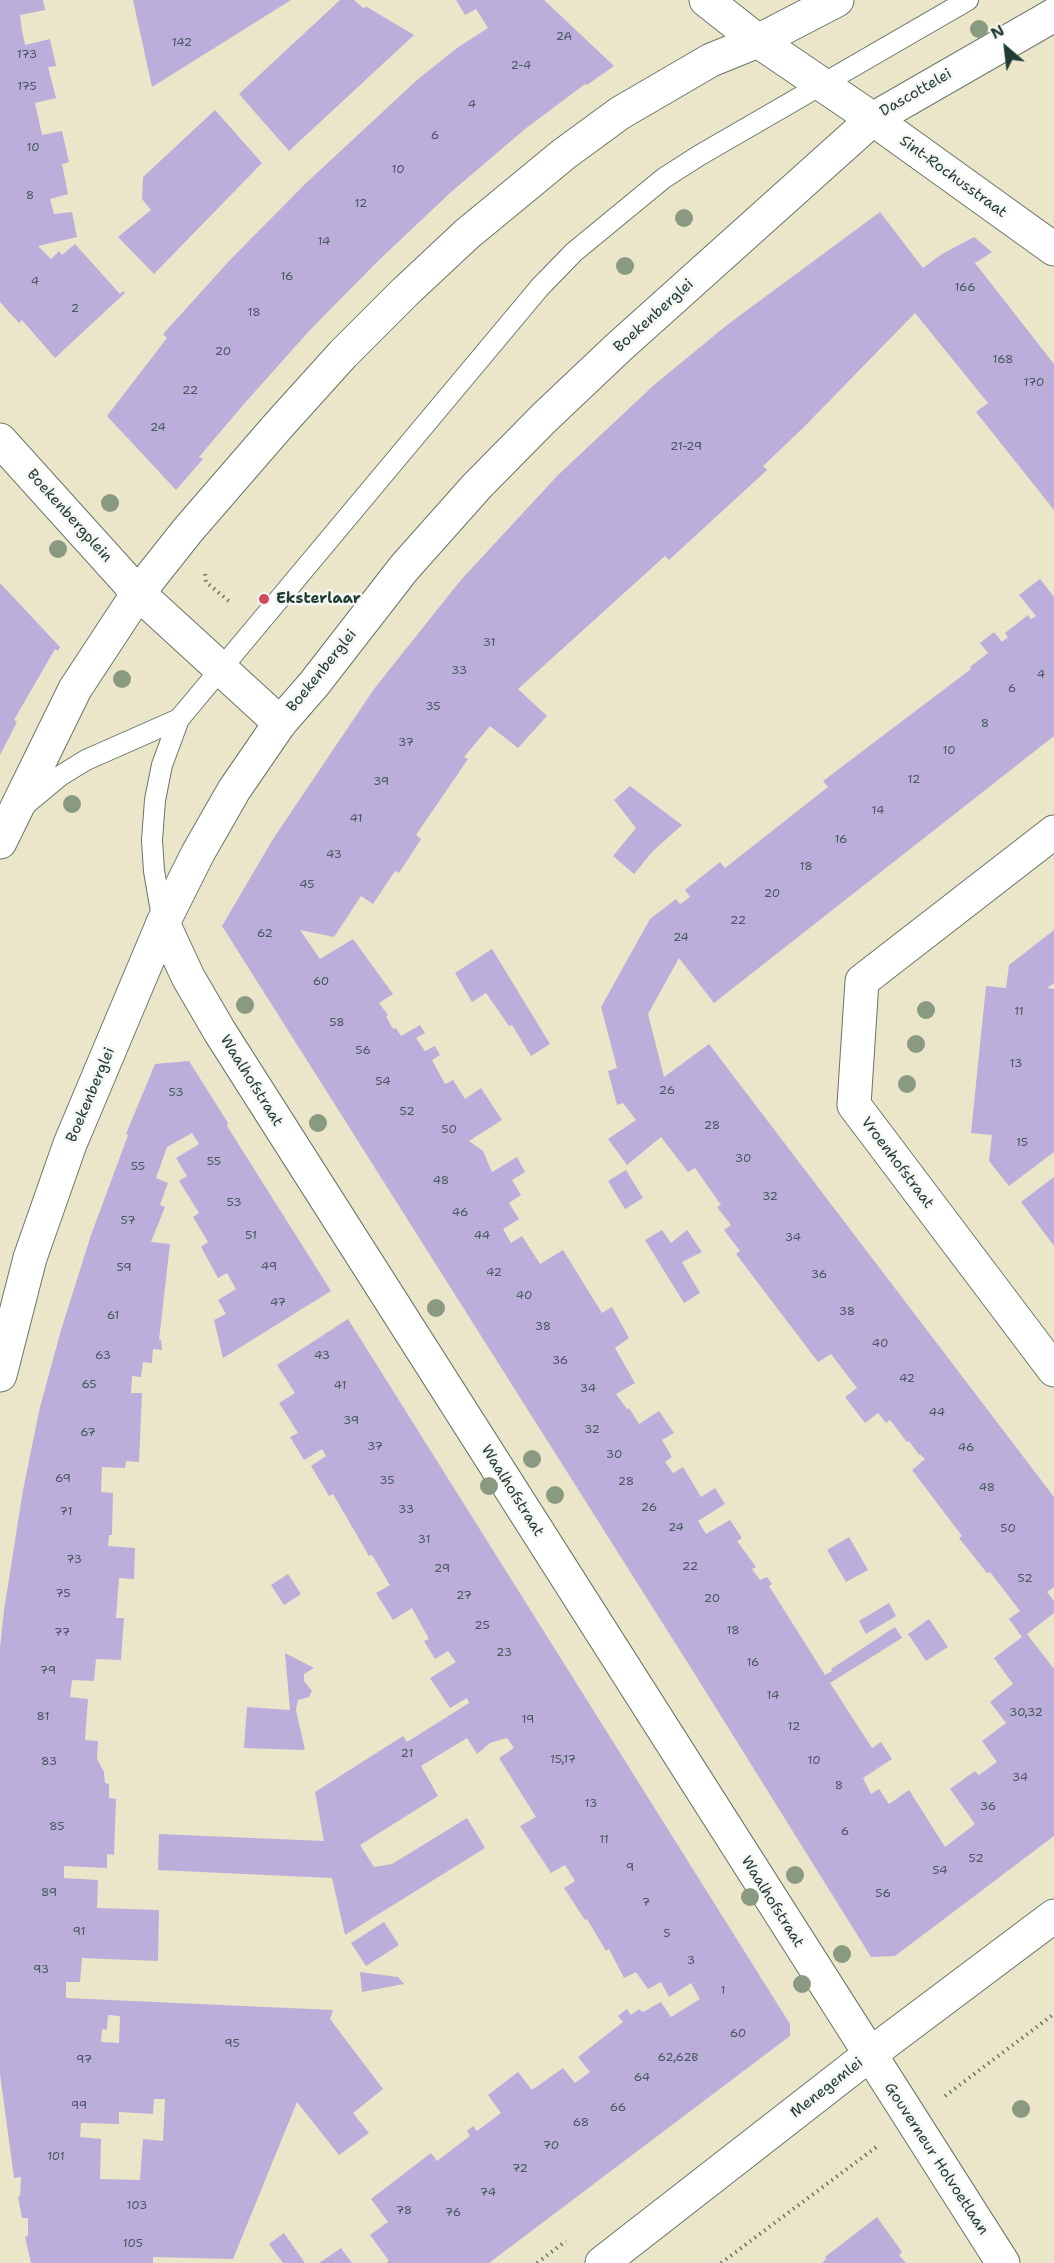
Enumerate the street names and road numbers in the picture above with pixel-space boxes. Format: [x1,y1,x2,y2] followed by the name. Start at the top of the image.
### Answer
[877,65,955,121] street label: Dascottelei
[896,132,1010,222] street label: Sint-Rochusstraat
[610,275,698,357] street label: Boekenberglei
[23,466,115,566] street label: Boekenbergplein
[283,626,361,716] street label: Boekenberglei
[216,1032,286,1130] street label: Waalhofstraat
[63,1045,119,1145] street label: Boekenberglei
[857,1114,937,1212] street label: Vroenhofstraat
[477,1442,547,1540] street label: Waalhofstraat
[737,1853,807,1951] street label: Waalhofstraat
[787,2054,867,2122] street label: Menegemlei
[880,2080,992,2238] street label: Gouverneur Holvoetlaan

